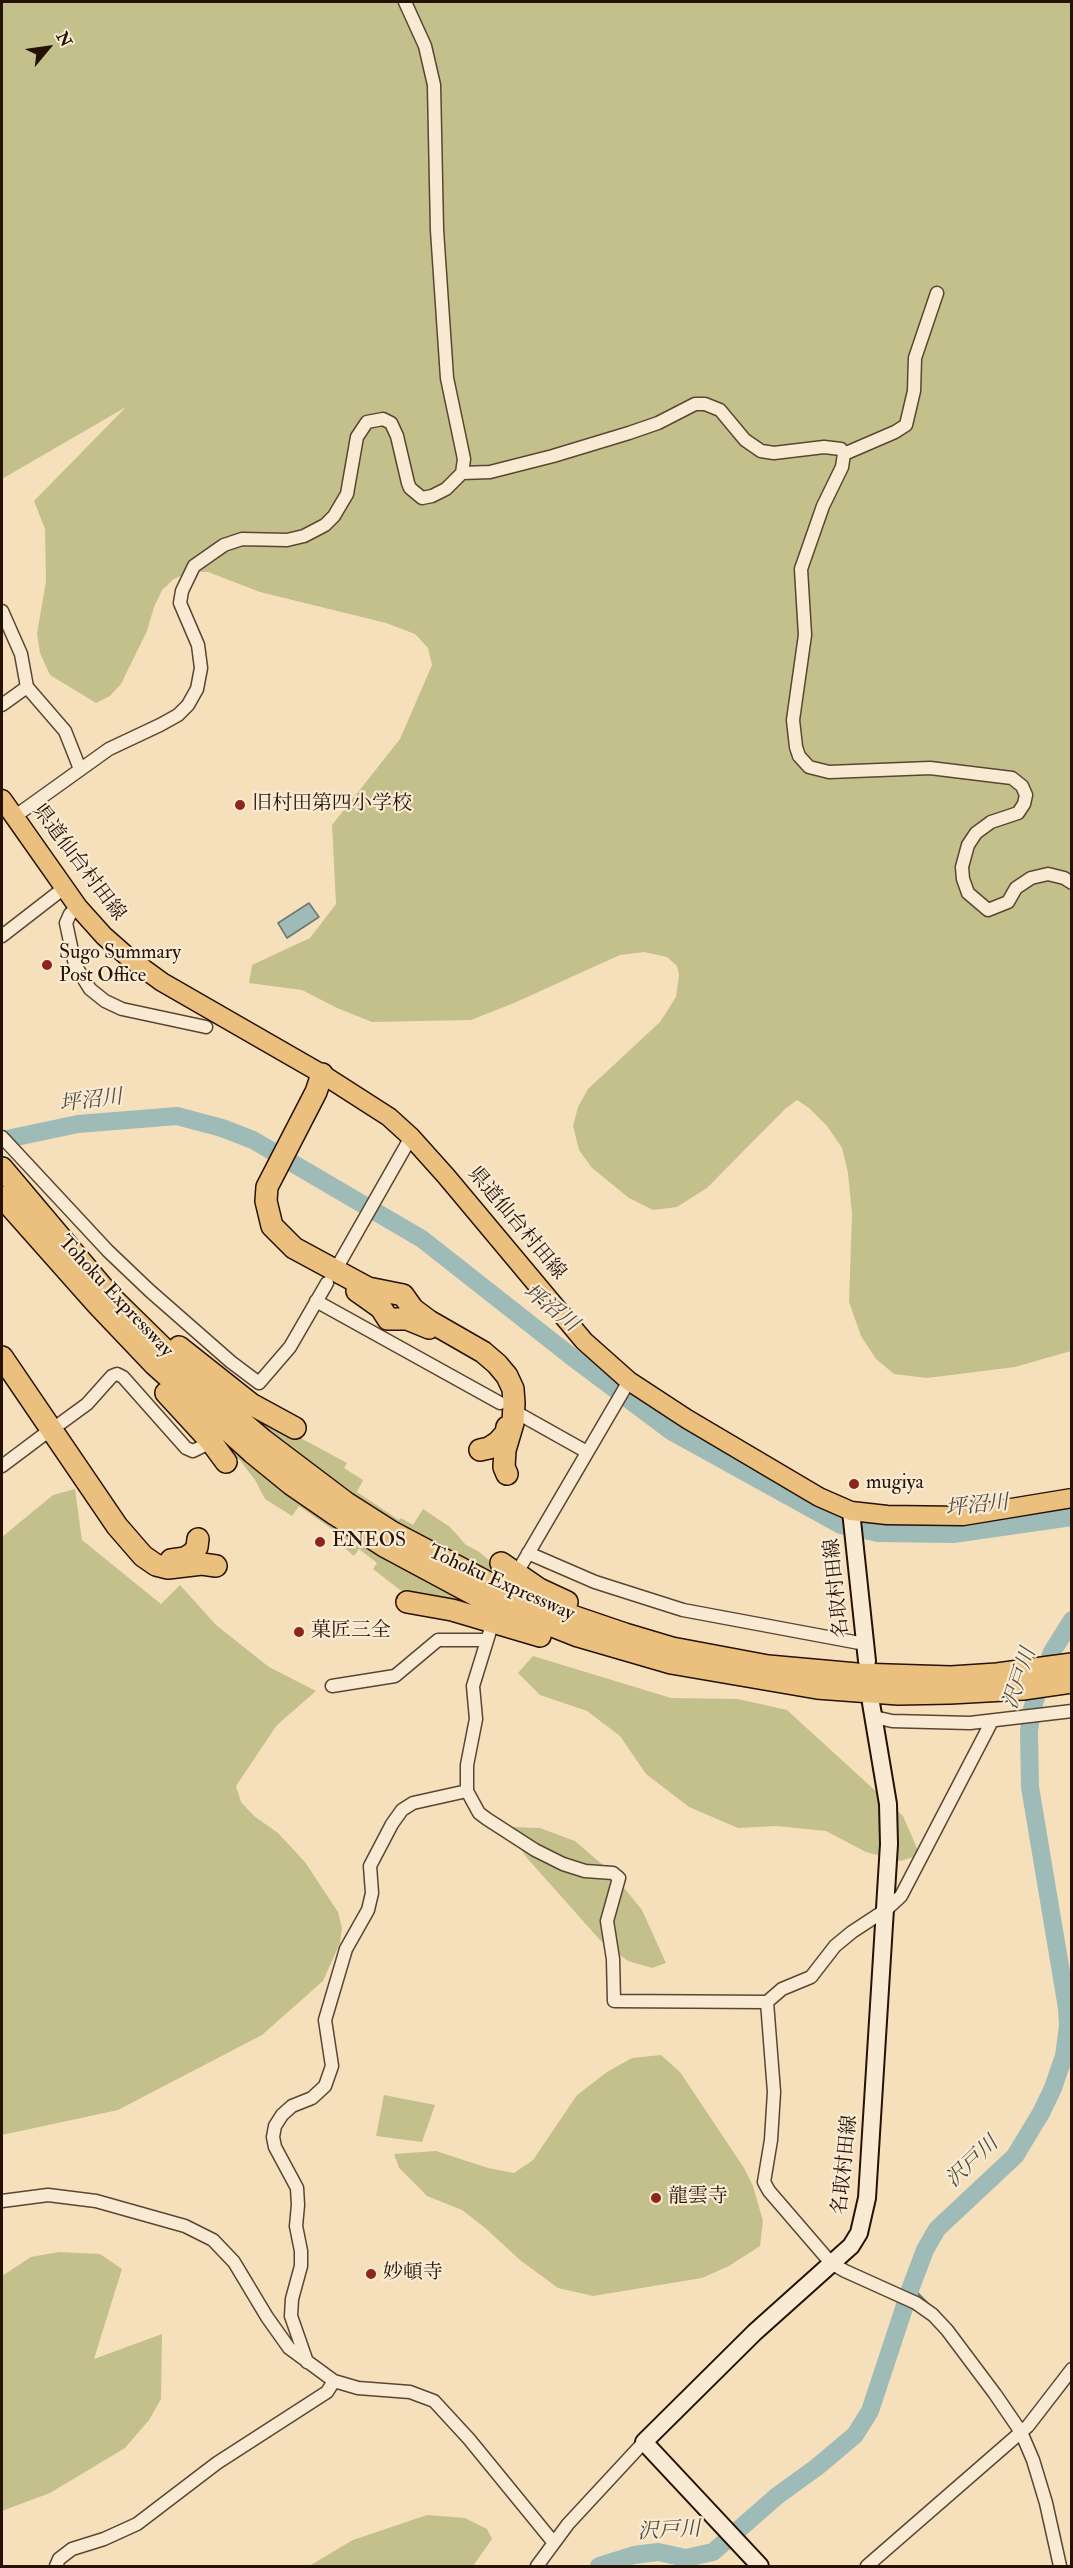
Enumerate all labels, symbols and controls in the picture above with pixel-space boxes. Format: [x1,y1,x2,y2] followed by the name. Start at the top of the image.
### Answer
[18,18,78,78] north arrow
[52,28,76,50] text: N
[252,793,412,817] place label: 旧村田第四小学校
[233,798,247,812] marker: 旧村田第四小学校
[26,800,130,926] street label: 県道仙台村田線
[59,942,181,989] place label: Sugo Summary Post Office
[40,958,54,972] marker: Sugo Summary Post Office
[58,1086,124,1118] water label: 坪沼川
[462,1163,570,1285] street label: 県道仙台村田線
[52,1231,178,1363] street label: Tohoku Expressway
[517,1280,583,1338] water label: 坪沼川
[866,1472,924,1496] place label: mugiya
[847,1477,861,1491] marker: mugiya
[944,1491,1010,1523] water label: 坪沼川
[332,1530,406,1554] place label: ENEOS
[313,1535,327,1549] marker: ENEOS
[821,1537,855,1639] street label: 名取村田線
[424,1541,578,1627] street label: Tohoku Expressway
[311,1620,391,1644] place label: 菓匠三全
[292,1625,306,1639] marker: 菓匠三全
[999,1645,1043,1713] water label: 沢戸川
[829,2114,863,2216] street label: 名取村田線
[942,2132,1004,2194] water label: 沢戸川
[668,2186,728,2210] place label: 龍雲寺
[649,2191,663,2205] marker: 龍雲寺
[383,2262,443,2286] place label: 妙頓寺
[364,2267,378,2281] marker: 妙頓寺
[637,2518,701,2546] water label: 沢戸川

